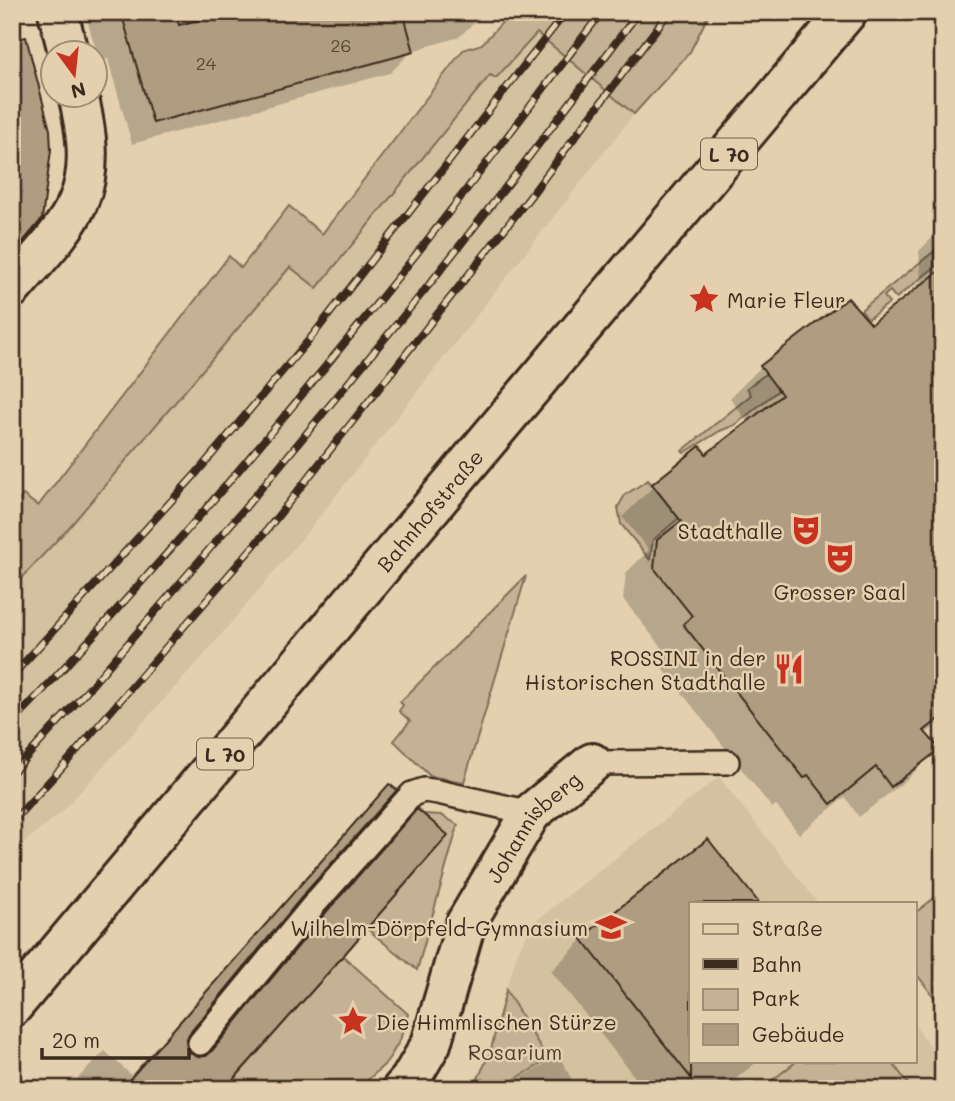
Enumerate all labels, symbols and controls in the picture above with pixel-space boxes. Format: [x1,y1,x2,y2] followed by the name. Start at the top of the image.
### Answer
[331,33,351,57] house number: 26
[38,38,108,108] north arrow
[196,51,217,75] house number: 24
[68,77,89,105] text: N
[701,138,757,170] road number: L 70
[687,282,721,316] place icon: Marie Fleur
[727,286,846,313] place label: Marie Fleur
[370,443,488,577] street label: Bahnhofstraße
[789,513,823,547] theatre icon: Stadthalle
[678,517,783,544] place label: Stadthalle
[823,541,857,575] theatre icon: Grosser Saal
[774,578,906,605] place label: Grosser Saal
[525,644,766,695] place label: ROSSINI in der Historischen Stadthalle
[772,652,806,686] restaurant icon: ROSSINI in der Historischen Stadthalle
[197,738,253,769] road number: L 70
[479,765,586,887] street label: Johannisberg
[689,902,916,1062] legend
[594,910,628,944] school or university icon: Wilhelm-Dörpfeld-Gymnasium
[290,914,588,941] place label: Wilhelm-Dörpfeld-Gymnasium
[752,914,823,941] text: Straße
[752,950,802,977] text: Bahn
[752,984,800,1011] text: Park
[336,1004,370,1038] place icon: Die Himmlischen Stürze
[376,1008,617,1035] place label: Die Himmlischen Stürze
[42,1017,189,1061] scale bar
[752,1020,845,1047] text: Gebäude
[52,1026,100,1053] text: 20 m
[468,1038,562,1065] park label: Rosarium

